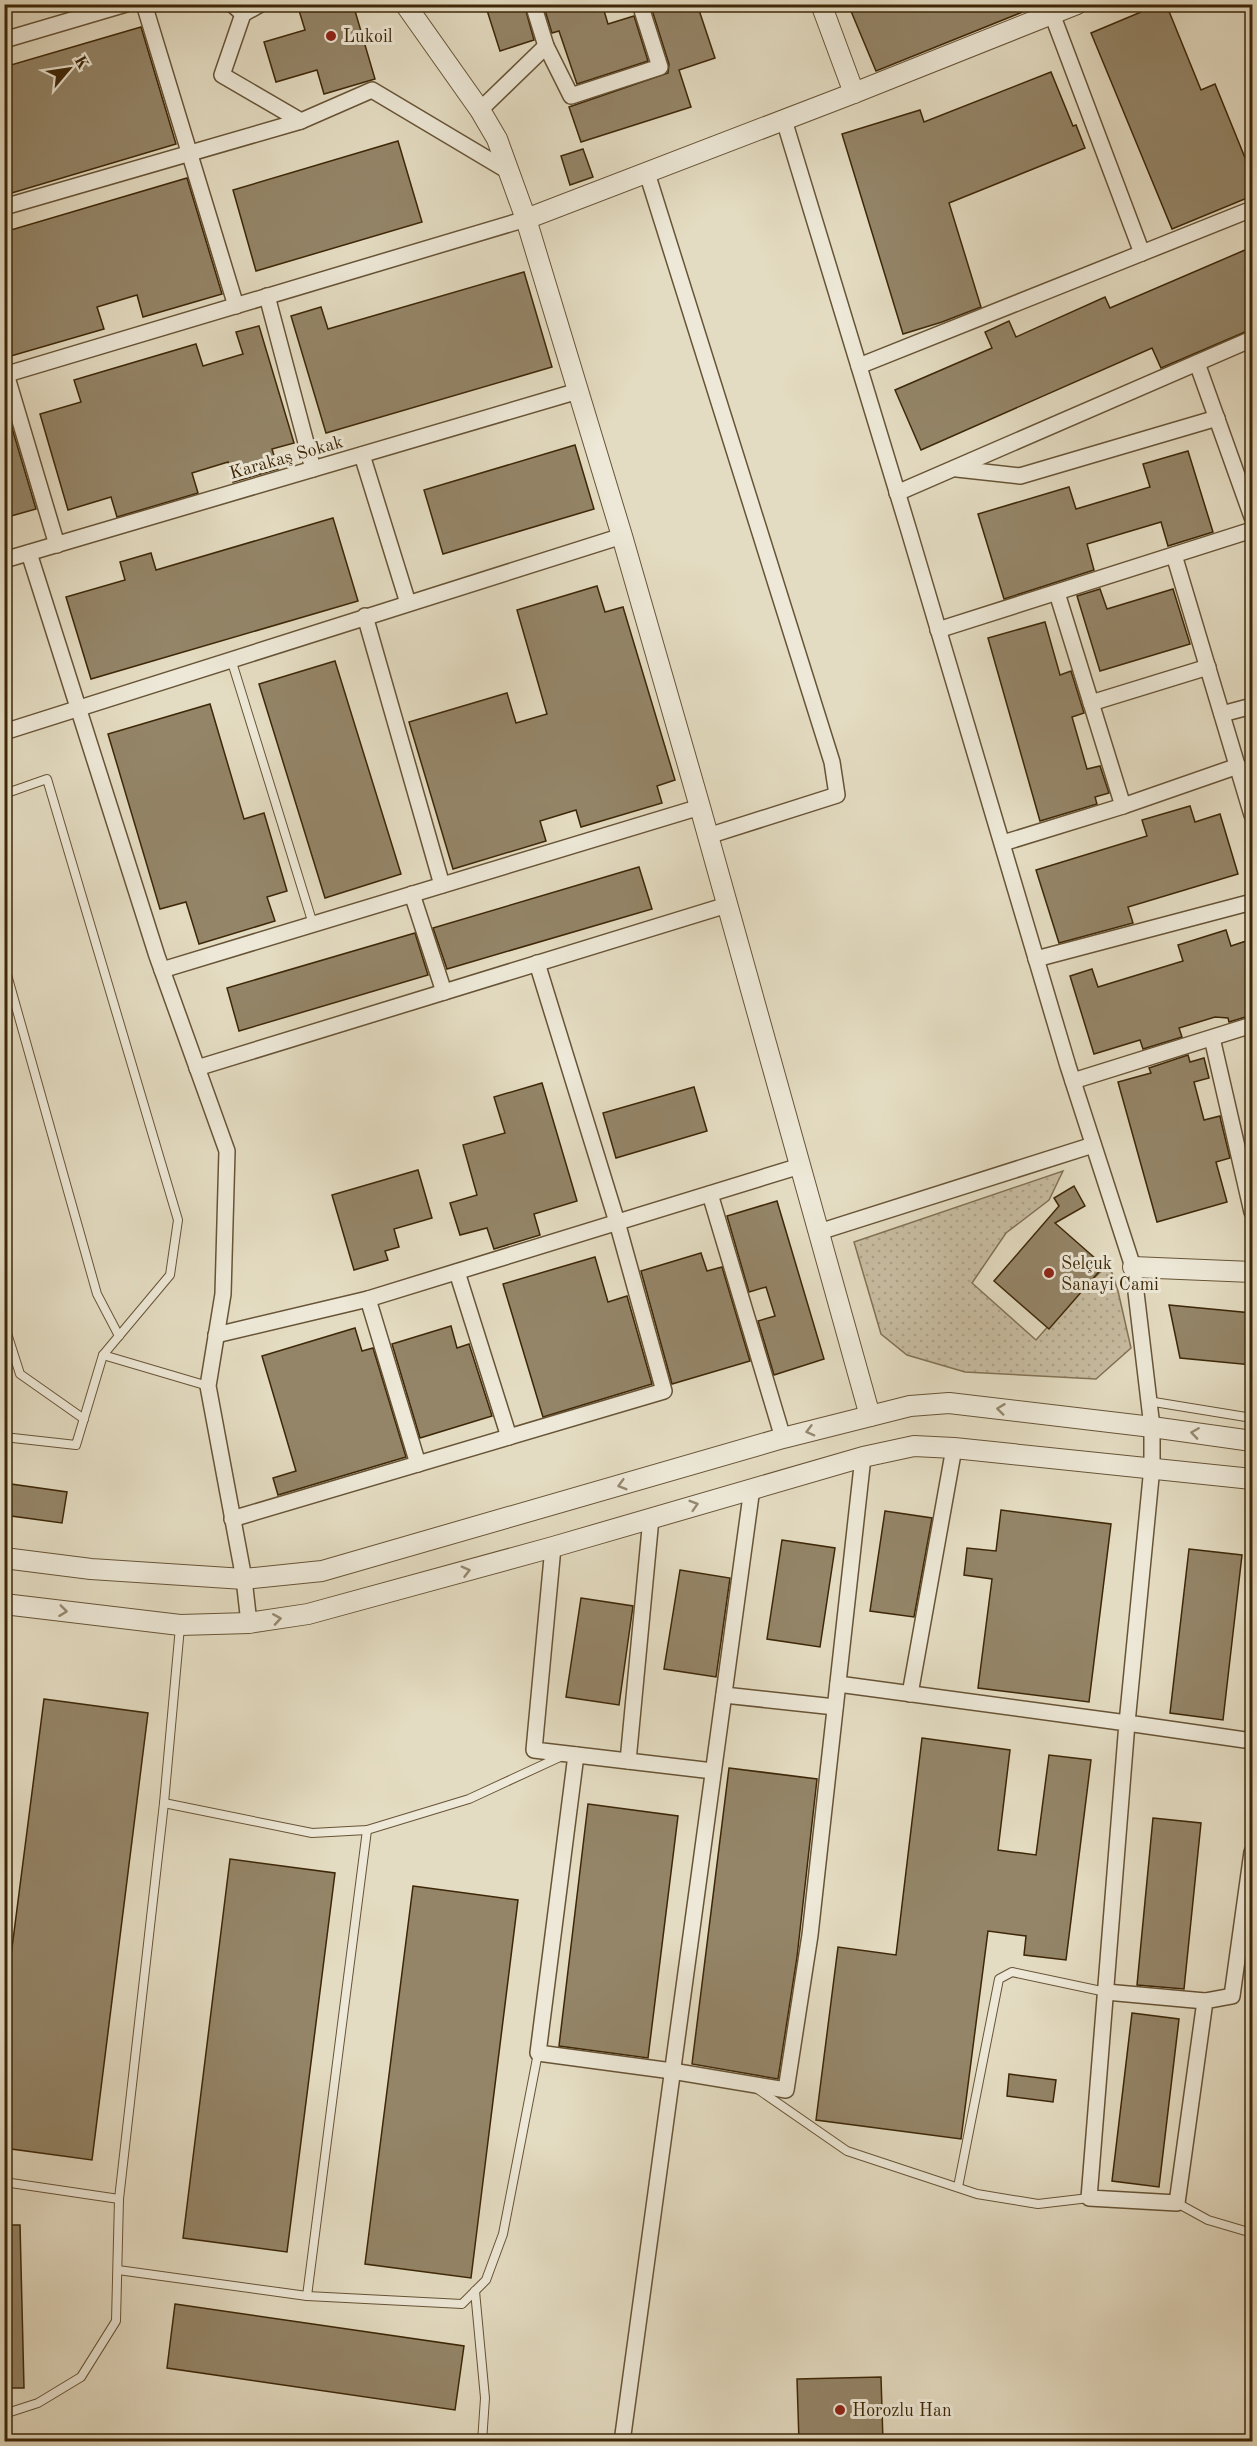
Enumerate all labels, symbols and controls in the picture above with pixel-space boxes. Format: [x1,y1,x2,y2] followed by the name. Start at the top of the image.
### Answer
[343,28,393,46] place label: Lukoil
[324,29,338,43] marker: Lukoil
[39,39,99,99] north arrow
[70,53,90,72] text: K
[227,433,345,483] street label: Karakaş Sokak
[1061,1255,1159,1294] place label: Selçuk Sanayi Cami
[1042,1266,1056,1280] marker: Selçuk Sanayi Cami
[996,1403,1006,1416] one-way arrow
[805,1424,815,1437] one-way arrow
[1190,1427,1199,1439] one-way arrow
[617,1478,628,1490] one-way arrow
[688,1500,699,1512] one-way arrow
[460,1566,471,1578] one-way arrow
[58,1605,67,1617] one-way arrow
[273,1613,282,1625] one-way arrow
[852,2402,952,2420] place label: Horozlu Han
[833,2403,847,2417] marker: Horozlu Han

